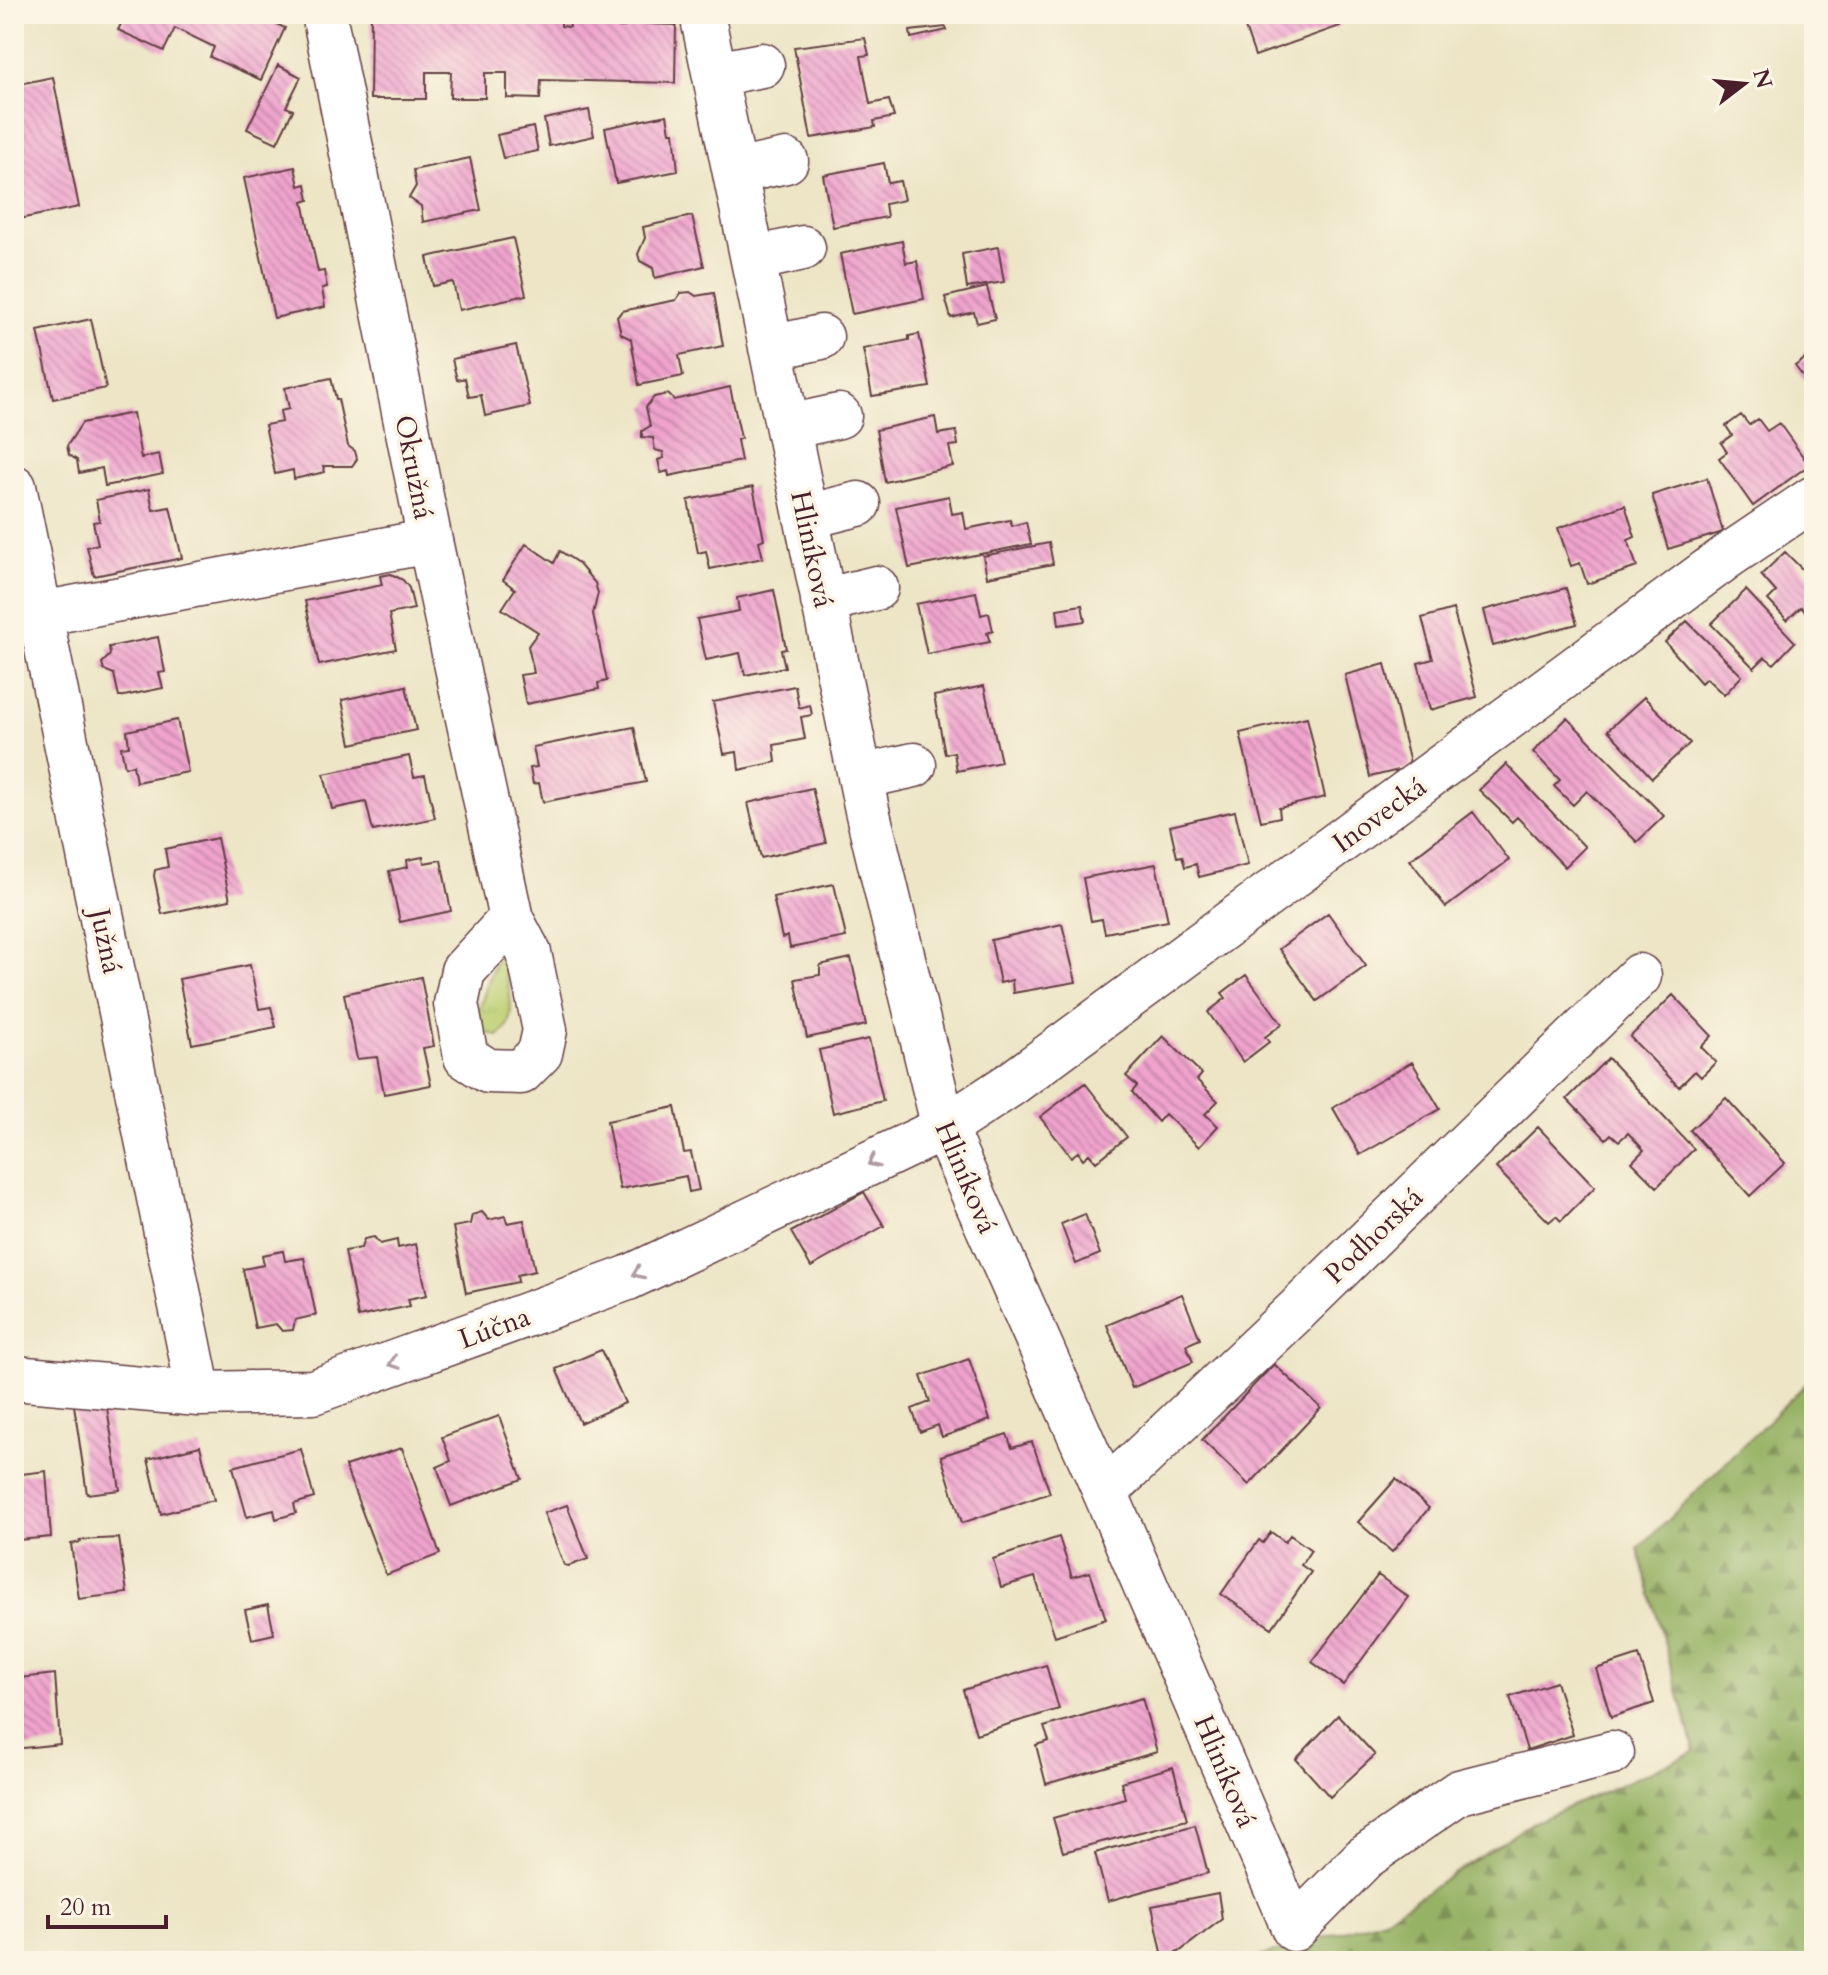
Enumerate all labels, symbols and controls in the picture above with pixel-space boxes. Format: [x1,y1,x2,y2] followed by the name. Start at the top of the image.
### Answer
[1704,44,1784,124] north arrow
[1745,65,1779,92] text: N
[385,412,443,522] street label: Okružná
[781,487,843,611] street label: Hliníková
[1325,768,1434,862] street label: Inovecká
[80,901,131,977] street label: Južná
[925,1115,1007,1239] street label: Hliníková
[867,1152,882,1168] one-way arrow
[1316,1179,1431,1292] street label: Podhorská
[632,1264,647,1280] one-way arrow
[454,1298,535,1358] street label: Lúčna
[388,1353,402,1370] one-way arrow
[1184,1709,1266,1833] street label: Hliníková
[48,1879,166,1929] scale bar
[60,1891,112,1924] text: 20 m

